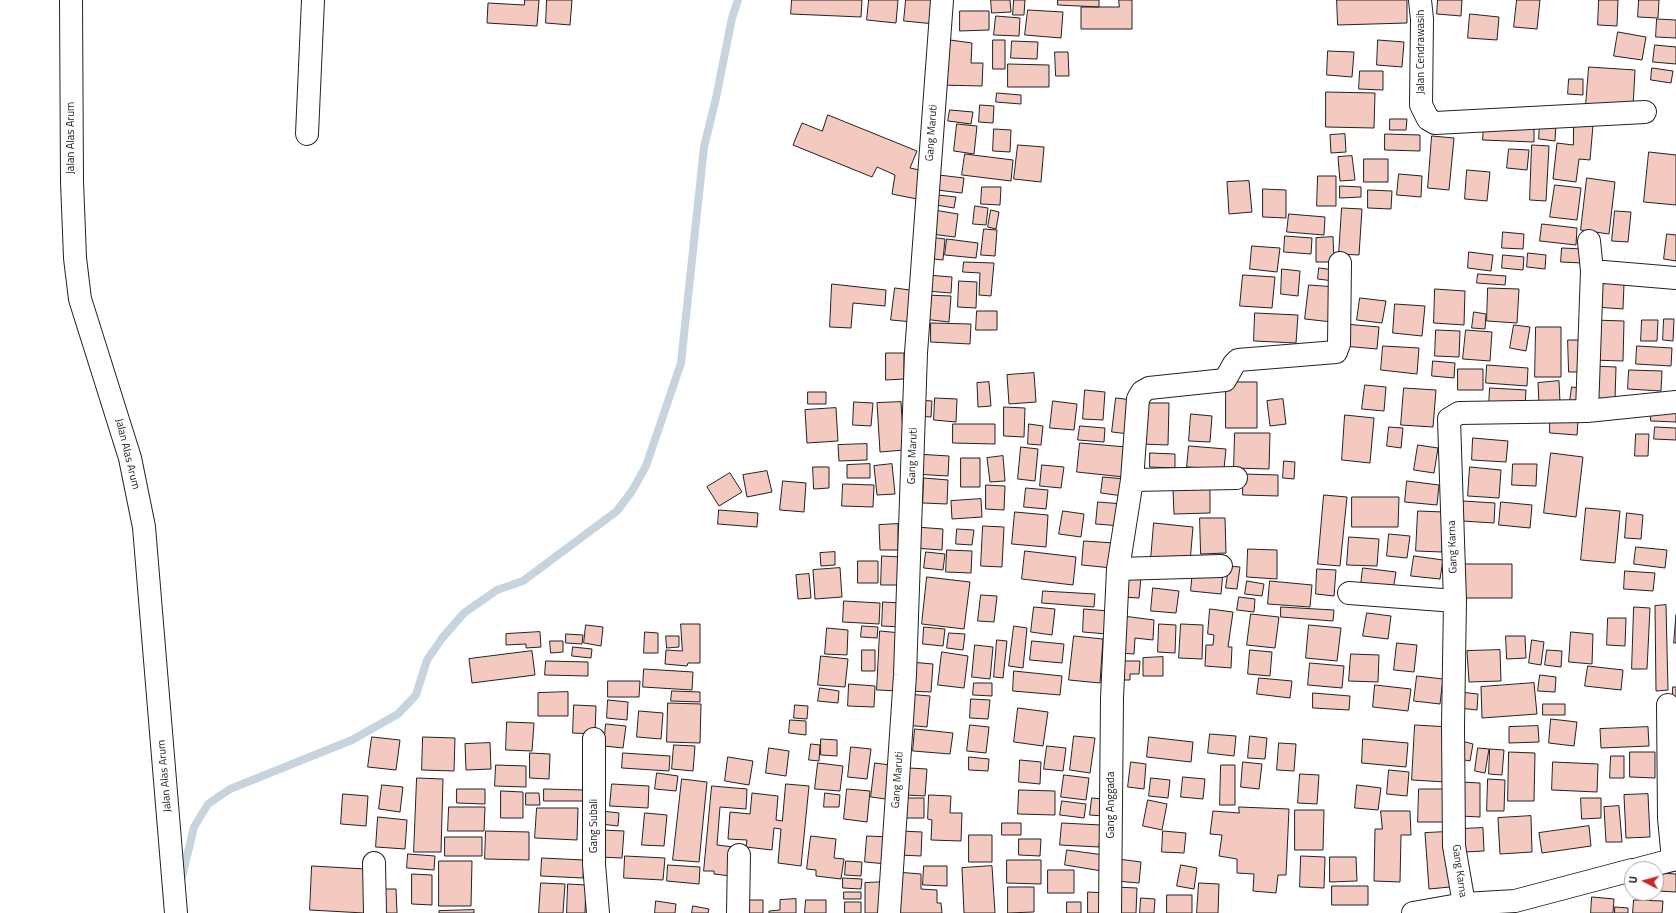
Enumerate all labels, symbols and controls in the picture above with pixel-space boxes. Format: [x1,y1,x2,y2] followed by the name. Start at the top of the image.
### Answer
[1414,10,1428,94] street label: Jalan Cendrawasih
[64,102,78,174] street label: Jalan Alas Arum
[923,104,941,162] street label: Gang Maruti
[112,417,142,491] street label: Jalan Alas Arum
[905,427,921,485] street label: Gang Maruti
[1445,520,1461,574] street label: Gang Karna
[155,739,175,813] street label: Jalan Alas Arum
[889,751,907,809] street label: Gang Maruti
[1104,772,1118,838] street label: Gang Anggada
[587,799,601,853] street label: Gang Subali
[1449,844,1469,898] street label: Gang Karna
[1624,861,1664,901] north arrow
[1625,875,1641,884] text: U

